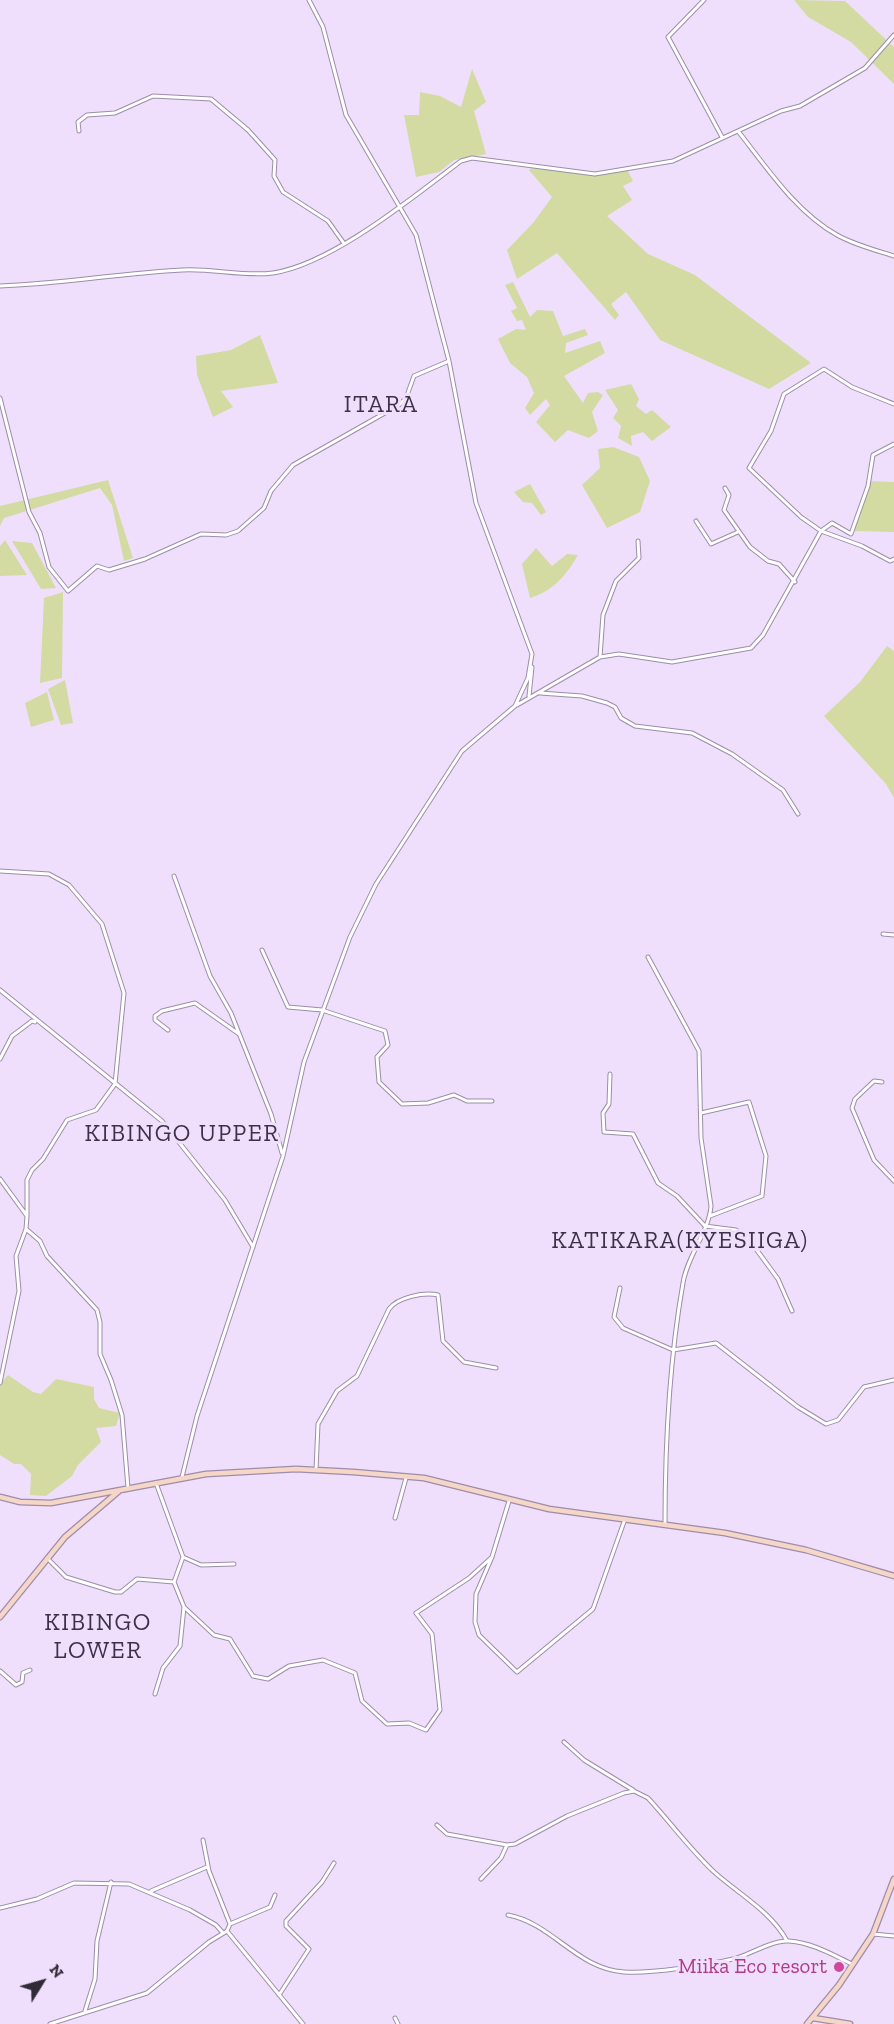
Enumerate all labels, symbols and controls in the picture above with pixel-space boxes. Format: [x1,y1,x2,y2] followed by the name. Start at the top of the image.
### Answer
[344,391,418,419] district label: ITARA
[84,1120,280,1148] district label: KIBINGO UPPER
[551,1227,809,1255] district label: KATIKARA(KYESIIGA)
[44,1609,152,1665] district label: KIBINGO LOWER
[12,1952,72,2012] north arrow
[678,1954,827,1980] place label: Miika Eco resort
[46,1960,68,1981] text: N
[832,1960,846,1974] marker: Miika Eco resort

